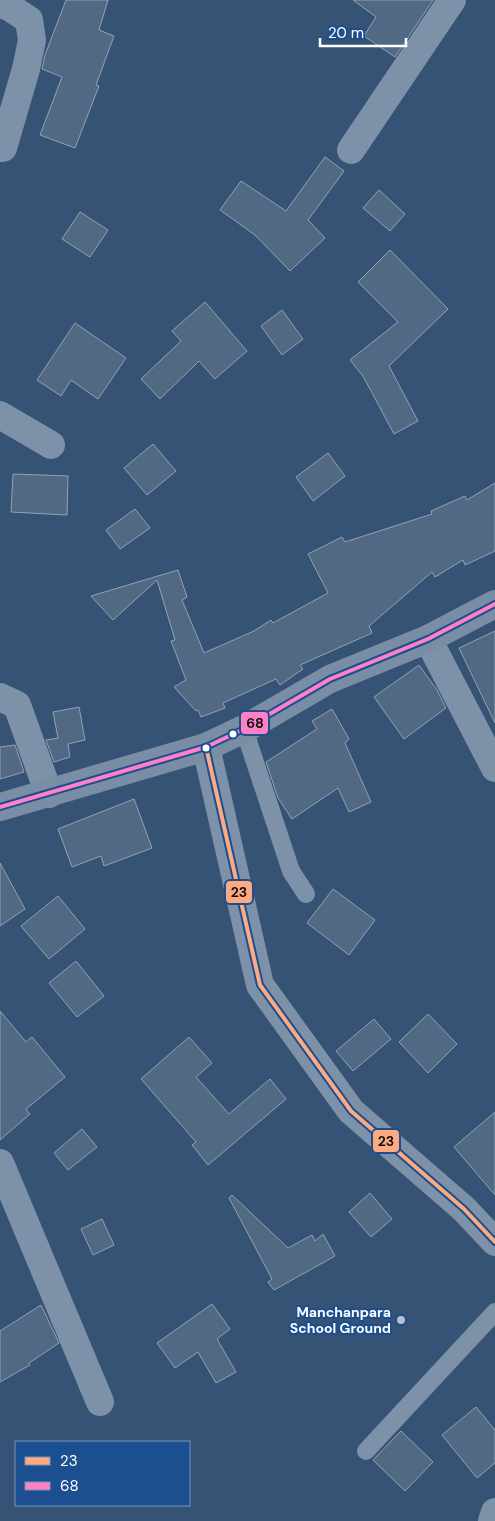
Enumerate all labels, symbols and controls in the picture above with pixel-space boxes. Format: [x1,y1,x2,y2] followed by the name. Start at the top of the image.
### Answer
[320,15,406,47] scale bar
[328,23,364,43] text: 20 m
[240,711,269,735] line badge: 68
[246,714,264,732] text: 68
[228,729,238,739] unlabelled marker
[201,743,211,753] unlabelled marker
[225,880,253,904] line badge: 23
[231,883,247,901] text: 23
[372,1129,400,1153] line badge: 23
[378,1132,394,1150] text: 23
[290,1303,391,1337] place label: Manchanpara School Ground
[395,1314,407,1326] marker: Manchanpara School Ground
[15,1441,190,1506] legend
[60,1451,78,1471] text: 23
[60,1476,79,1496] text: 68

